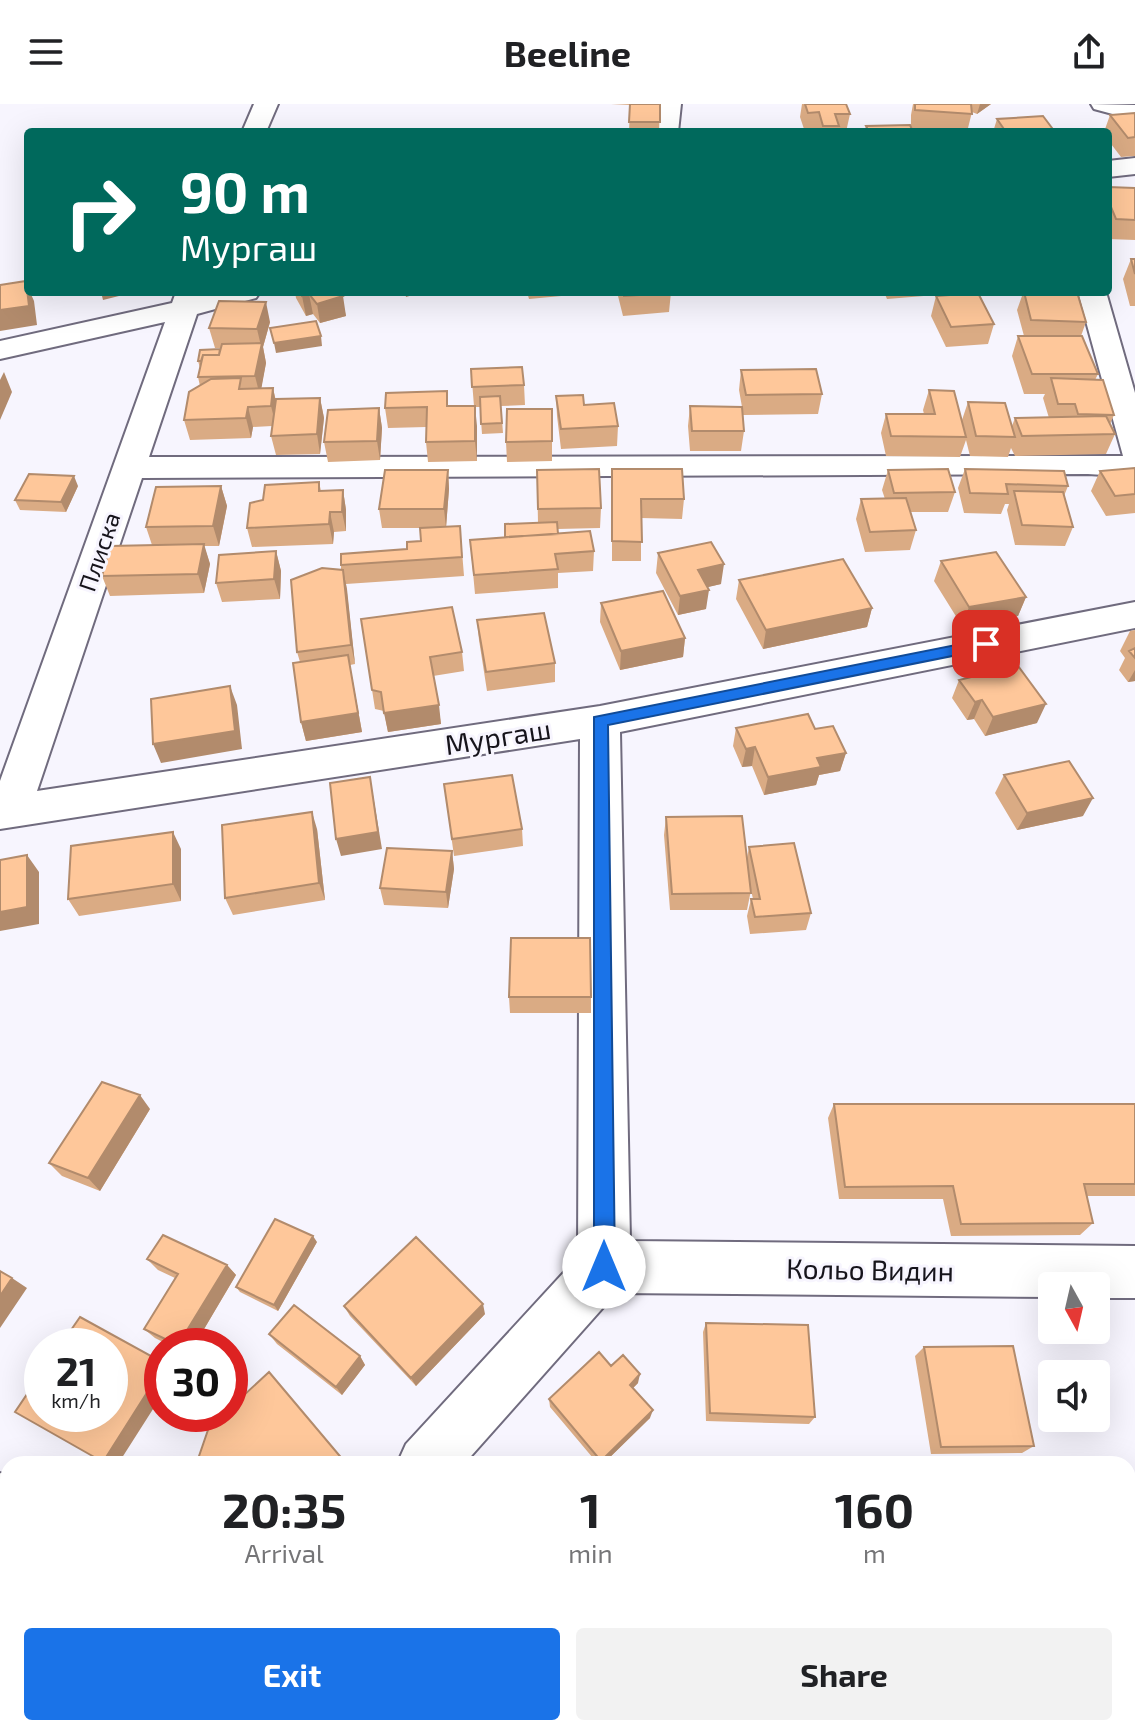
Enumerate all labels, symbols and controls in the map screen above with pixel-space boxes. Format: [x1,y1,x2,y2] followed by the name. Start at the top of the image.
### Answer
[24,30,68,74] icon: menu
[1067,30,1111,74] icon: share
[504,31,631,74] text: Beeline
[180,157,310,224] text: 90 m
[48,160,152,264] icon: right
[180,225,317,268] text: Мургаш
[72,508,126,595] street label: Плиска
[952,610,1020,678] pin
[964,622,1008,666] icon: arrive
[442,711,553,761] street label: Мургаш
[562,1225,646,1309] position arrow
[786,1251,954,1287] street label: Кольо Видин
[1038,1272,1110,1344] north arrow
[1038,1272,1110,1432] map controls
[144,1328,248,1432] speed limit sign: 30
[56,1346,96,1394] text: 21
[1038,1360,1110,1432] button: sound
[51,1388,101,1412] text: km/h
[222,1480,346,1538] text: 20:35
[580,1480,601,1538] text: 1
[835,1480,914,1538] text: 160
[245,1537,324,1568] text: Arrival
[568,1537,613,1568] text: min
[863,1537,886,1568] text: m
[24,1628,560,1720] button: Exit
[576,1628,1112,1720] button: Share

